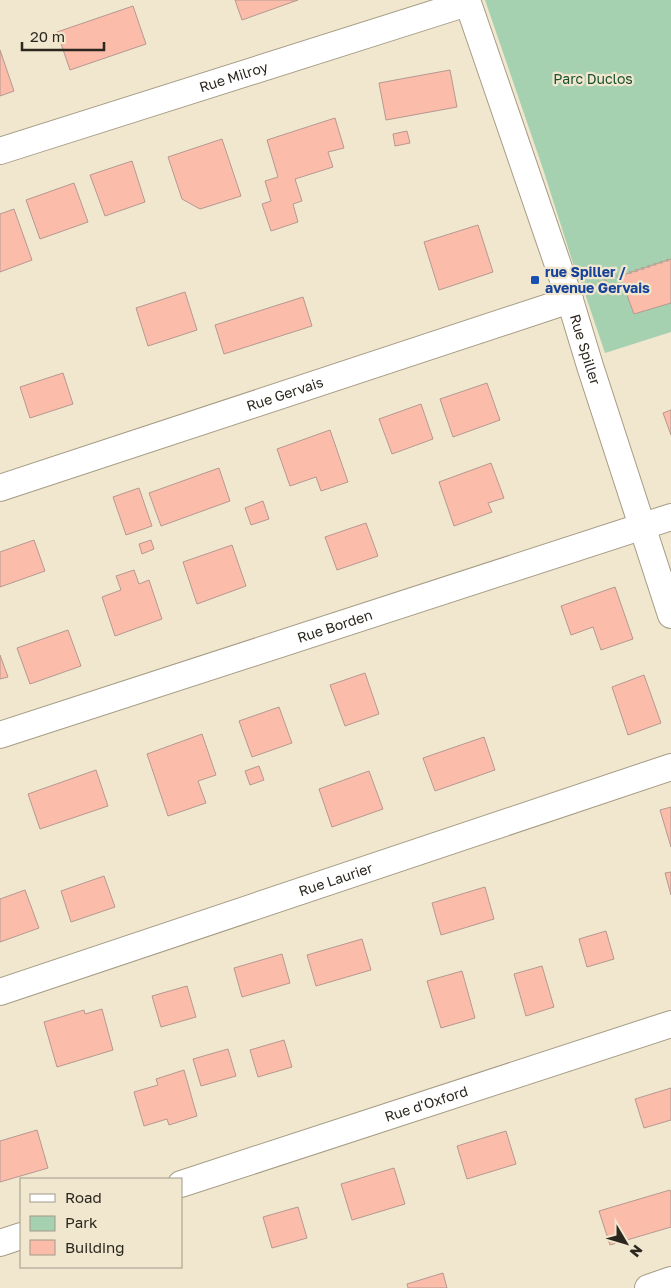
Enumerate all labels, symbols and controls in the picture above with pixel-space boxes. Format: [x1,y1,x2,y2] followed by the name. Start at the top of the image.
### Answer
[22,20,105,52] scale bar
[30,27,65,45] text: 20 m
[197,58,270,95] street label: Rue Milroy
[553,70,633,87] park label: Parc Duclos
[545,263,650,296] place label: rue Spiller / avenue Gervais
[529,274,541,286] marker: rue Spiller / avenue Gervais
[567,312,605,387] street label: Rue Spiller
[244,373,325,414] street label: Rue Gervais
[295,606,374,646] street label: Rue Borden
[296,859,375,899] street label: Rue Laurier
[382,1082,470,1125] street label: Rue d'Oxford
[20,1178,182,1268] legend
[65,1188,102,1206] text: Road
[65,1213,98,1231] text: Park
[601,1218,651,1268] north arrow
[65,1238,125,1256] text: Building
[627,1242,647,1261] text: N

